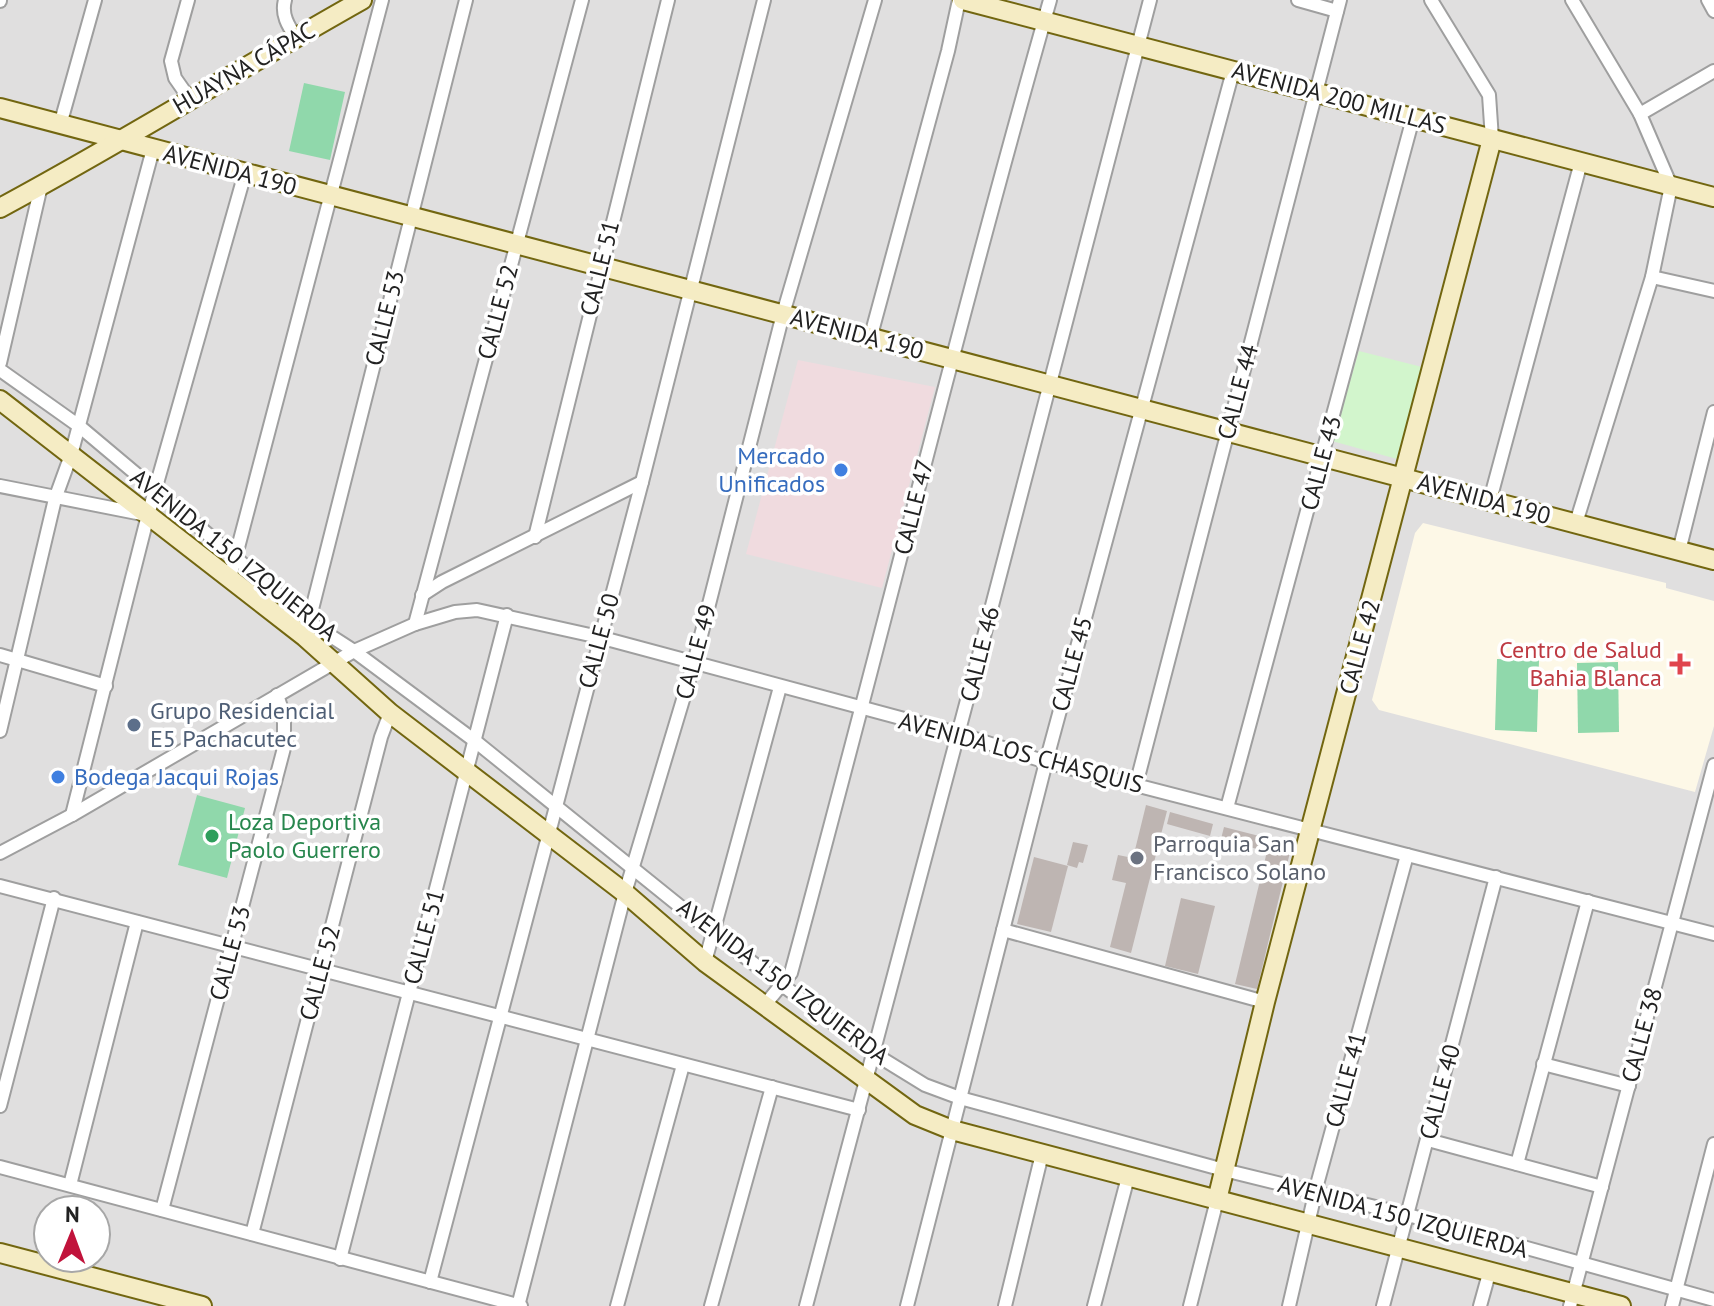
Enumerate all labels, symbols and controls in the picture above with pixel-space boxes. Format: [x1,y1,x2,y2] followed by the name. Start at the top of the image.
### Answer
[167,14,320,121] street label: HUAYNA CÁPAC
[1229,54,1450,141] street label: AVENIDA 200 MILLAS
[160,137,300,202] street label: AVENIDA 190
[573,217,626,319] street label: CALLE 51
[470,261,525,363] street label: CALLE 52
[358,267,411,369] street label: CALLE 53
[787,301,927,366] street label: AVENIDA 190
[1210,341,1265,443] street label: CALLE 44
[1293,412,1348,514] street label: CALLE 43
[718,440,825,499] place label: Mercado Unificados
[887,456,940,558] street label: CALLE 47
[832,461,850,479] marker: Mercado Unificados
[124,462,344,648] street label: AVENIDA 150 IZQUIERDA
[1414,466,1554,531] street label: AVENIDA 190
[571,590,626,692] street label: CALLE 50
[1332,596,1387,698] street label: CALLE 42
[668,601,723,703] street label: CALLE 49
[953,603,1006,705] street label: CALLE 46
[1044,613,1099,715] street label: CALLE 45
[1499,634,1662,693] place label: Centro de Salud Bahia Blanca
[1669,653,1691,675] marker: Centro de Salud Bahia Blanca
[150,695,334,754] place label: Grupo Residencial E5 Pachacutec
[895,705,1147,800] street label: AVENIDA LOS CHASQUIS
[125,716,143,734] marker: Grupo Residencial E5 Pachacutec
[74,761,279,792] place label: Bodega Jacqui Rojas
[49,768,67,786] marker: Bodega Jacqui Rojas
[228,806,381,865] place label: Loza Deportiva Paolo Guerrero
[203,827,221,845] marker: Loza Deportiva Paolo Guerrero
[1153,828,1326,887] place label: Parroquia San Francisco Solano
[1128,849,1146,867] marker: Parroquia San Francisco Solano
[396,886,451,988] street label: CALLE 51
[671,892,896,1072] street label: AVENIDA 150 IZQUIERDA
[202,902,257,1004] street label: CALLE 53
[292,922,347,1024] street label: CALLE 52
[1614,984,1669,1086] street label: CALLE 38
[1318,1029,1373,1131] street label: CALLE 41
[1412,1041,1467,1143] street label: CALLE 40
[1275,1168,1532,1265] street label: AVENIDA 150 IZQUIERDA
[32,1194,112,1274] north arrow
[65,1200,80,1228] text: N

